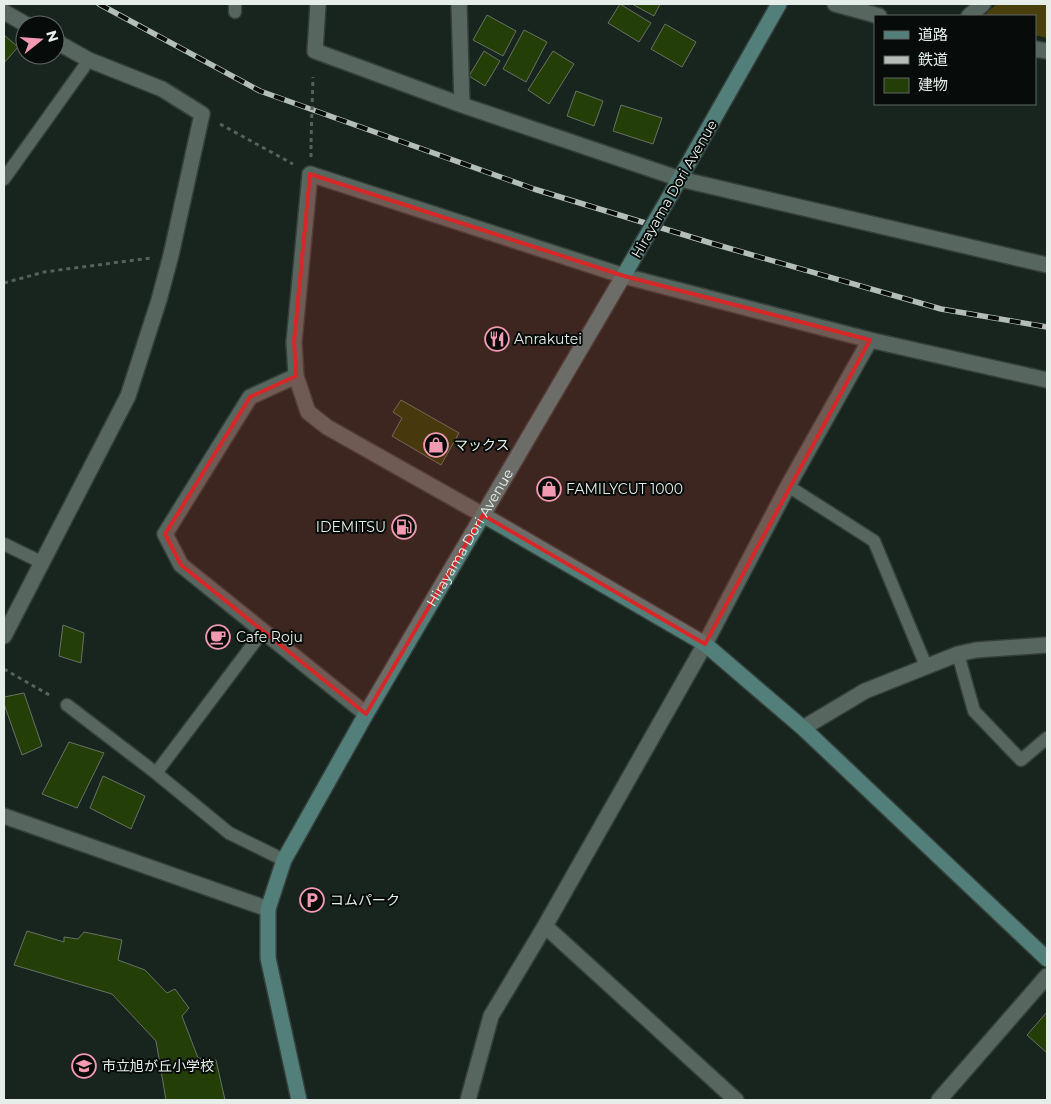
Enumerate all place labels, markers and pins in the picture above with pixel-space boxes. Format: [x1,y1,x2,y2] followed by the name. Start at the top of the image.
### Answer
[484,326,510,352] restaurant icon: Anrakutei
[514,330,582,348] place label: Anrakutei
[423,432,449,458] shop icon: マックス
[454,436,510,454] place label: マックス
[536,476,562,502] shop icon: FAMILYCUT 1000
[566,480,683,498] place label: FAMILYCUT 1000
[391,514,417,540] fuel station icon: IDEMITSU
[316,518,386,536] place label: IDEMITSU
[205,624,231,650] cafe icon: Cafe Roju
[236,628,303,646] place label: Cafe Roju
[299,887,325,913] parking icon: コムパーク
[330,891,400,909] place label: コムパーク
[71,1053,97,1079] school or university icon: 市立旭が丘小学校
[102,1057,214,1075] place label: 市立旭が丘小学校

